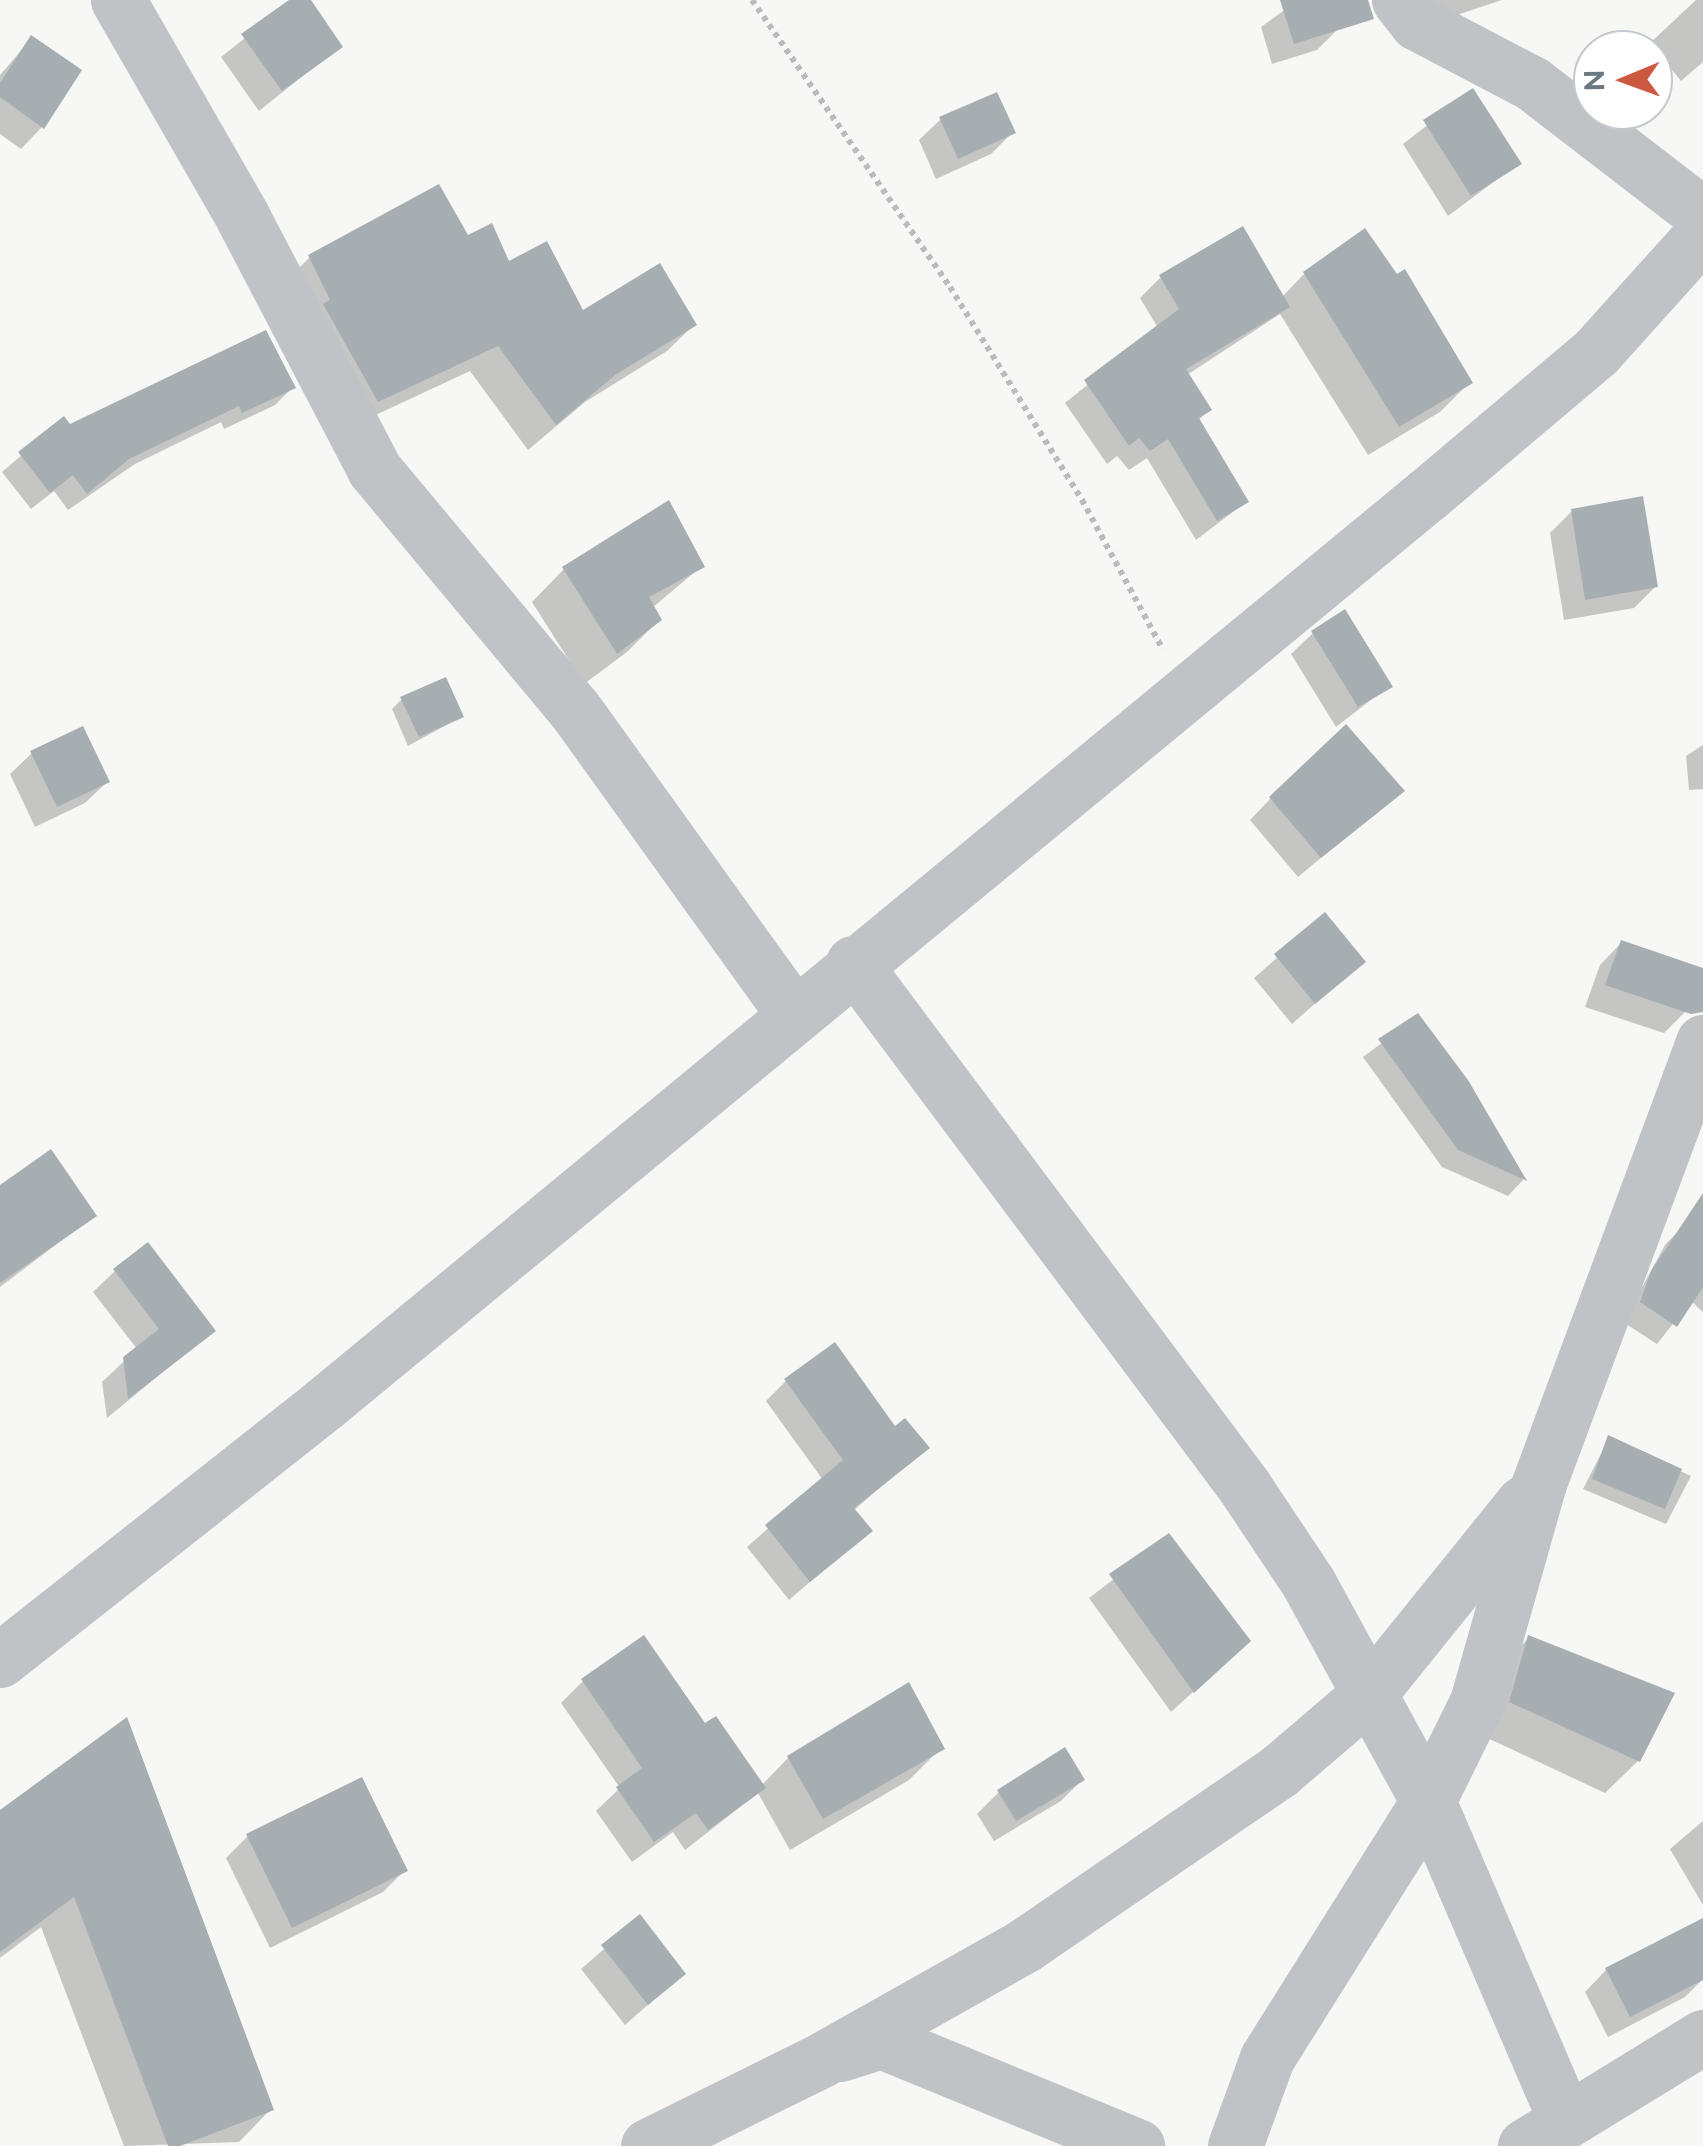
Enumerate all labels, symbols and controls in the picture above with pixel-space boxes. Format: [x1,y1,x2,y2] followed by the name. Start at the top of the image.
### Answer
[1573,30,1673,130] north arrow
[1578,70,1611,91] text: N

